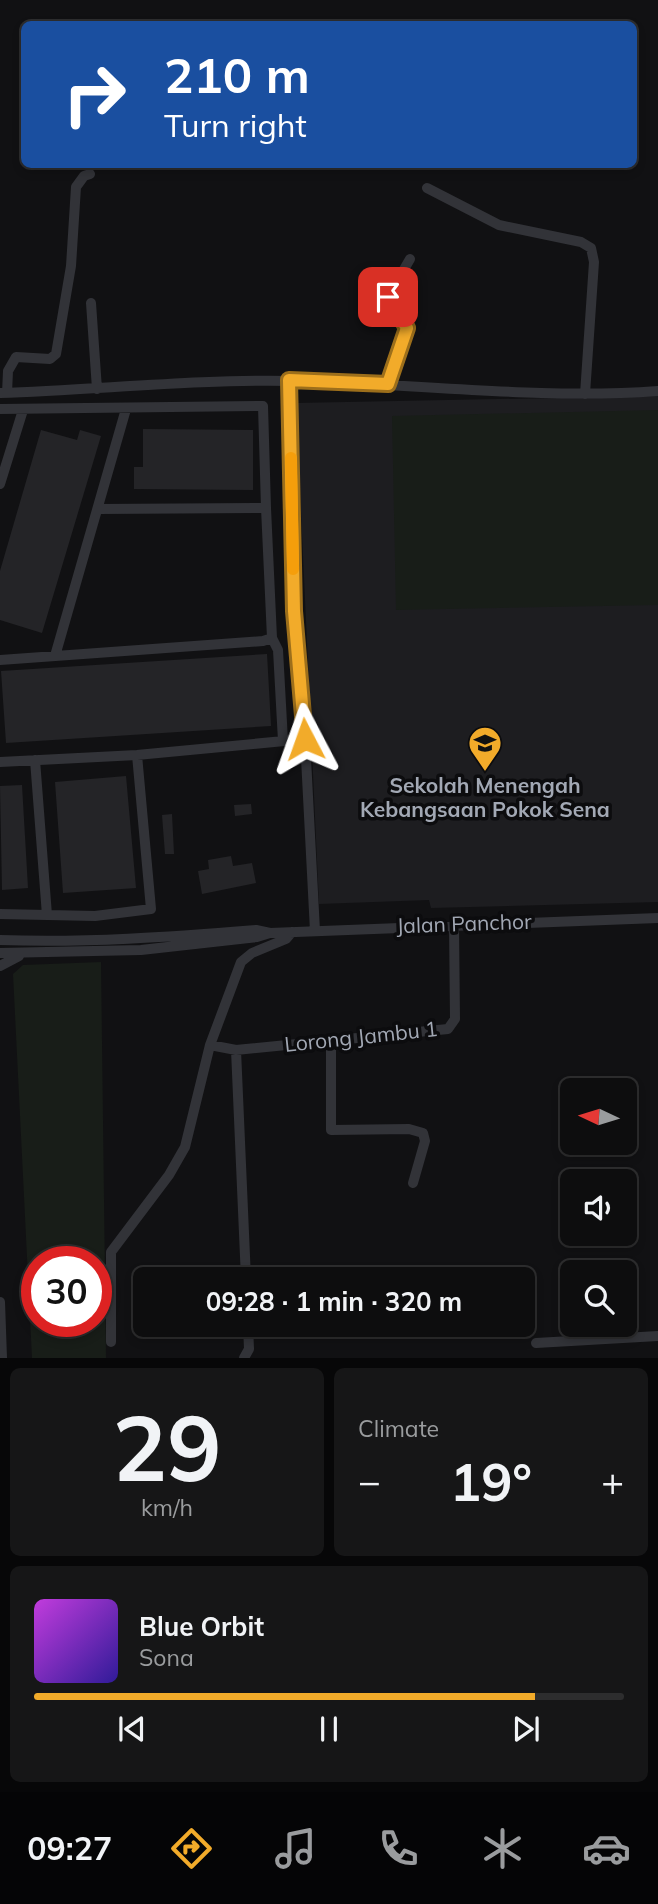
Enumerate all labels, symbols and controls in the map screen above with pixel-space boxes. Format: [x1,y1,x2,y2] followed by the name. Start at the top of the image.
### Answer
[164,44,310,105] text: 210 m
[49,49,140,140] icon: right
[164,105,307,145] text: Turn right
[358,267,418,327] pin
[369,278,407,316] icon: arrive
[268,702,342,776] position arrow
[466,724,504,773] school or university icon: Sekolah Menengah Kebangsaan Pokok Sena
[360,772,610,822] place label: Sekolah Menengah Kebangsaan Pokok Sena
[396,908,532,938] street label: Jalan Panchor
[283,1015,439,1057] street label: Lorong Jambu 1
[560,1078,637,1155] north arrow
[560,1078,637,1337] map controls
[560,1169,637,1246] button: sound
[21,1246,112,1337] speed limit sign: 30
[560,1260,637,1337] button: search
[206,1285,462,1318] text: 09:28 · 1 min · 320 m
[112,1390,222,1504] text: 29
[358,1414,439,1443] text: Climate
[450,1449,532,1514] text: 19°
[358,1457,381,1505] text: −
[601,1457,624,1505] text: +
[141,1493,193,1522] text: km/h
[139,1610,264,1643] text: Blue Orbit
[139,1643,194,1672] text: Sona
[113,1710,151,1748] icon: previous
[310,1710,348,1748] icon: pause
[507,1710,545,1748] icon: next
[167,1824,216,1873] icon: directions
[271,1824,320,1873] icon: music
[374,1824,423,1873] icon: phone
[478,1824,527,1873] icon: climate
[582,1824,631,1873] icon: car
[27,1828,112,1868] text: 09:27

